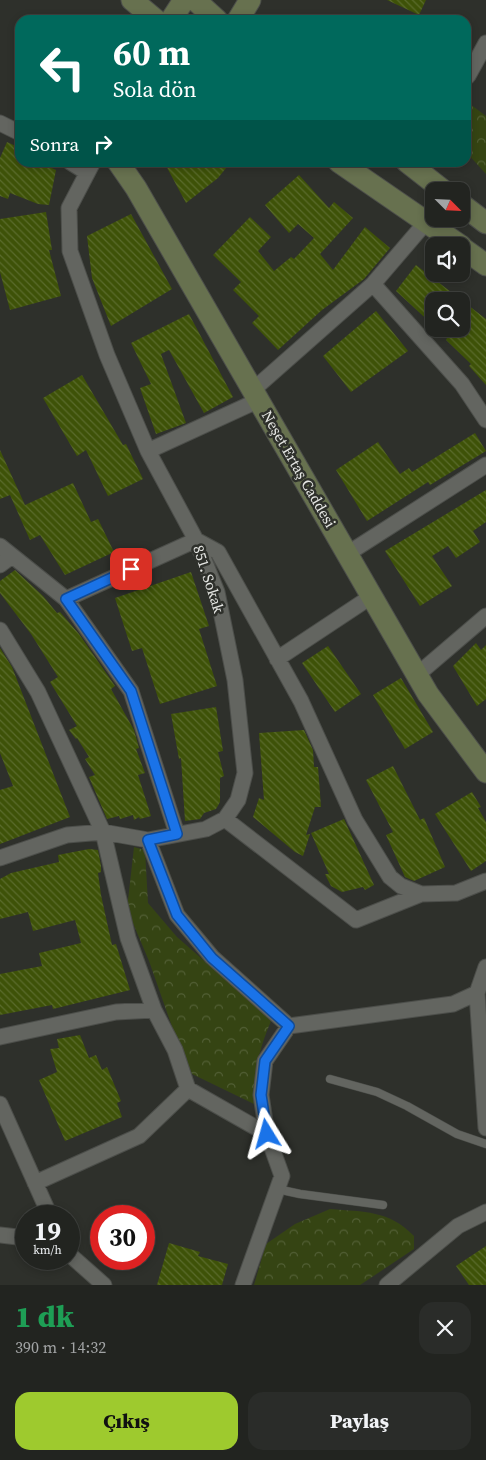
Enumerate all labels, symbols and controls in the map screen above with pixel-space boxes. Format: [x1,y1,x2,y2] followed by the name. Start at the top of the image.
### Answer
[113,29,190,77] text: 60 m
[30,35,95,100] icon: left
[113,74,197,104] text: Sola dön
[89,130,117,158] icon: right
[30,131,79,157] text: Sonra
[425,182,470,228] north arrow
[425,182,470,337] map controls
[425,237,470,282] button: sound
[425,292,470,337] button: search
[257,407,341,531] street label: Neşet Ertaş Caddesi
[188,542,230,616] street label: 851. Sokak
[110,548,152,590] pin
[117,555,145,583] icon: arrive
[240,1107,292,1159] position arrow
[90,1205,155,1270] speed limit sign: 30
[34,1214,61,1248] text: 19
[33,1242,62,1258] text: km/h
[15,1296,74,1337] text: 1 dk
[419,1302,471,1354] button: close
[15,1336,106,1358] text: 390 m · 14:32
[15,1392,238,1450] button: Çıkış
[248,1392,471,1450] button: Paylaş

